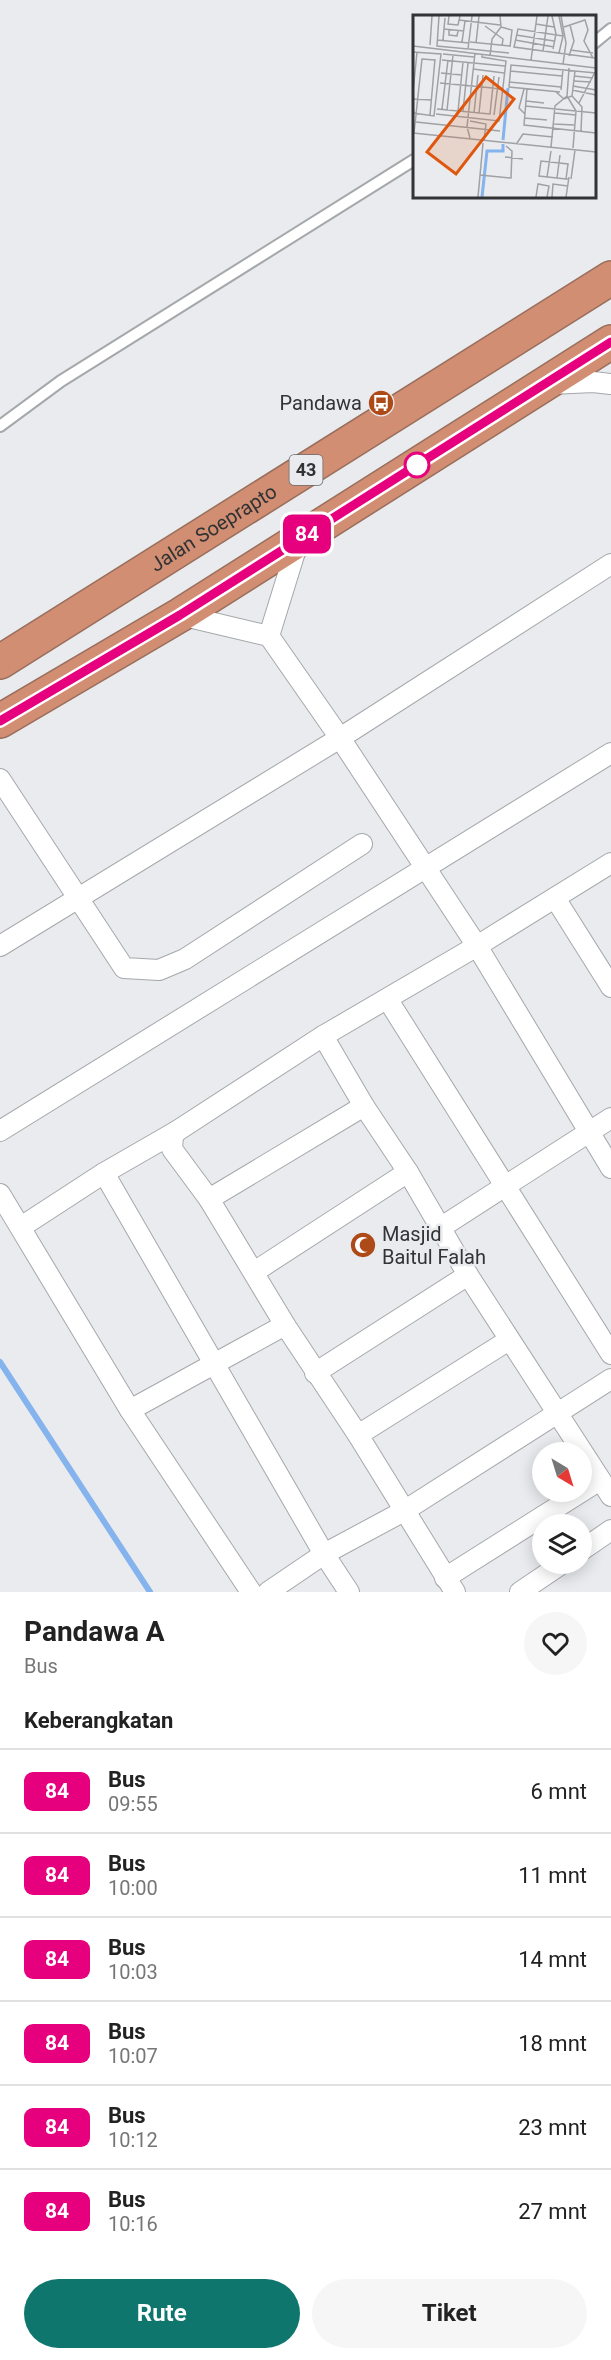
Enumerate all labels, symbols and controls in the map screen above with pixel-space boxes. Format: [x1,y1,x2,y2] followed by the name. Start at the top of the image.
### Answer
[413,15,596,198] inset map
[366,388,396,418] bus stop icon: Pandawa
[280,391,362,415] place label: Pandawa
[404,452,430,478] unlabelled marker
[290,455,322,485] road number: 43
[146,479,281,577] street label: Jalan Soeprapto
[280,514,334,554] line badge: 84
[295,522,319,546] text: 84
[382,1222,486,1269] place label: Masjid Baitul Falah
[348,1230,378,1260] mosque icon: Masjid Baitul Falah
[532,1442,592,1502] north arrow
[532,1442,592,1574] map controls
[532,1514,592,1574] button: layers
[524,1612,587,1675] button: heart
[24,1615,165,1648] text: Pandawa A
[24,1654,58,1678] text: Bus
[24,1708,173,1733] text: Keberangkatan
[108,1767,146,1792] text: Bus
[45,1779,69,1803] text: 84
[531,1779,587,1804] text: 6 mnt
[108,1792,158,1816] text: 09:55
[108,1851,146,1876] text: Bus
[45,1863,69,1887] text: 84
[518,1863,587,1888] text: 11 mnt
[108,1876,158,1900] text: 10:00
[108,1935,146,1960] text: Bus
[45,1947,69,1971] text: 84
[518,1947,587,1972] text: 14 mnt
[108,1960,158,1984] text: 10:03
[108,2019,146,2044] text: Bus
[45,2031,69,2055] text: 84
[518,2031,587,2056] text: 18 mnt
[108,2044,158,2068] text: 10:07
[108,2103,146,2128] text: Bus
[45,2115,69,2139] text: 84
[518,2115,587,2140] text: 23 mnt
[108,2128,158,2152] text: 10:12
[108,2187,146,2212] text: Bus
[45,2199,69,2223] text: 84
[518,2199,587,2224] text: 27 mnt
[108,2212,158,2236] text: 10:16
[24,2279,300,2348] button: Rute
[312,2279,587,2348] button: Tiket

